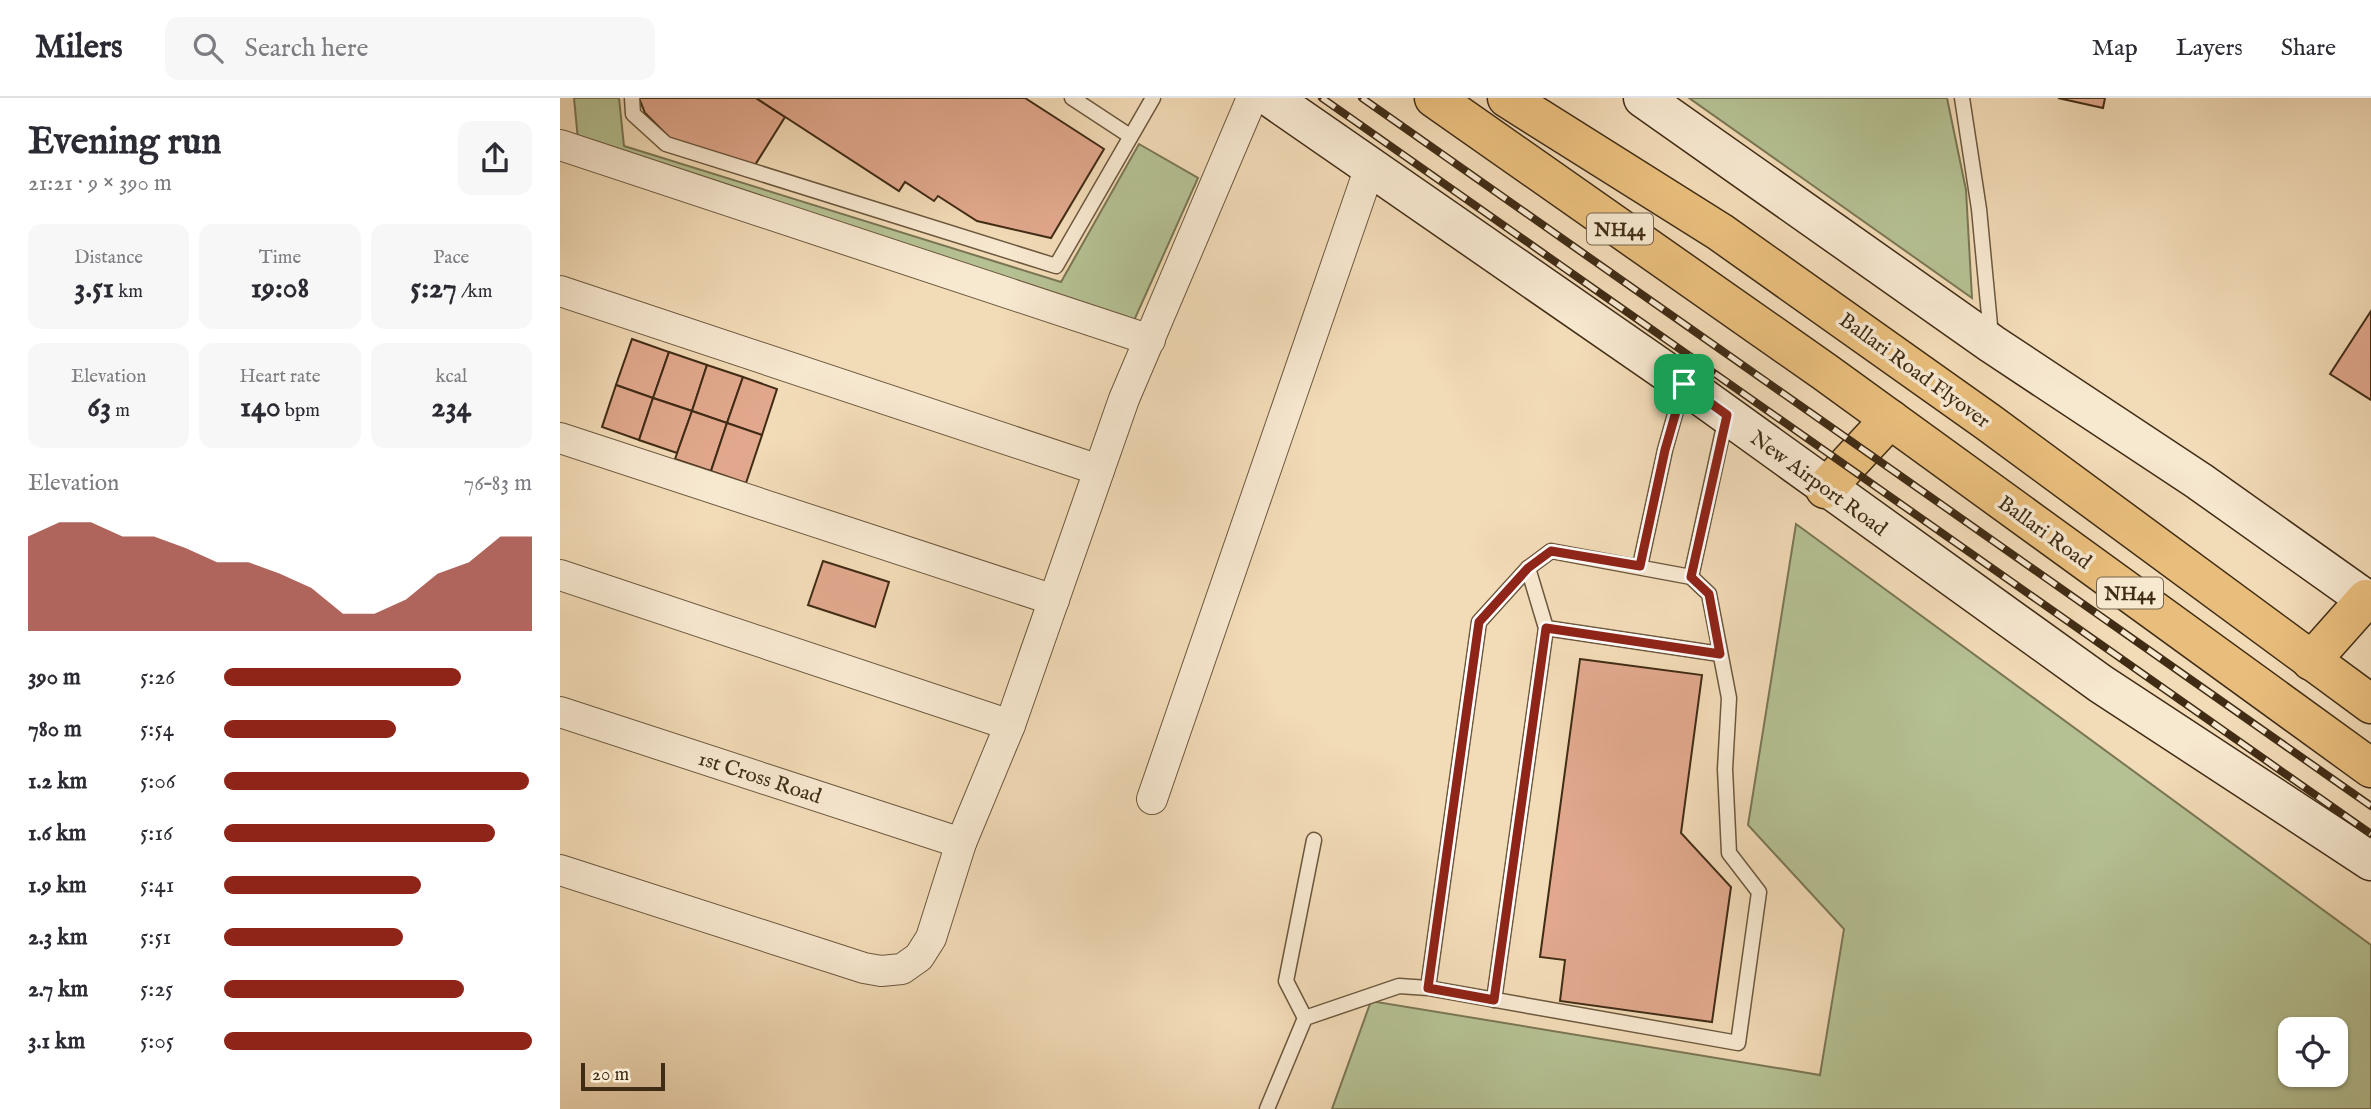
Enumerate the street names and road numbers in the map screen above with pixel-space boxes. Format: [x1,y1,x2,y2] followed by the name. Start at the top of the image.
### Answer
[1587,214,1653,244] road number: NH44
[1833,307,1995,435] street label: Ballari Road Flyover
[1744,425,1893,543] street label: New Airport Road
[1992,490,2097,577] street label: Ballari Road
[2097,578,2163,608] road number: NH44
[695,746,825,811] street label: 1st Cross Road

